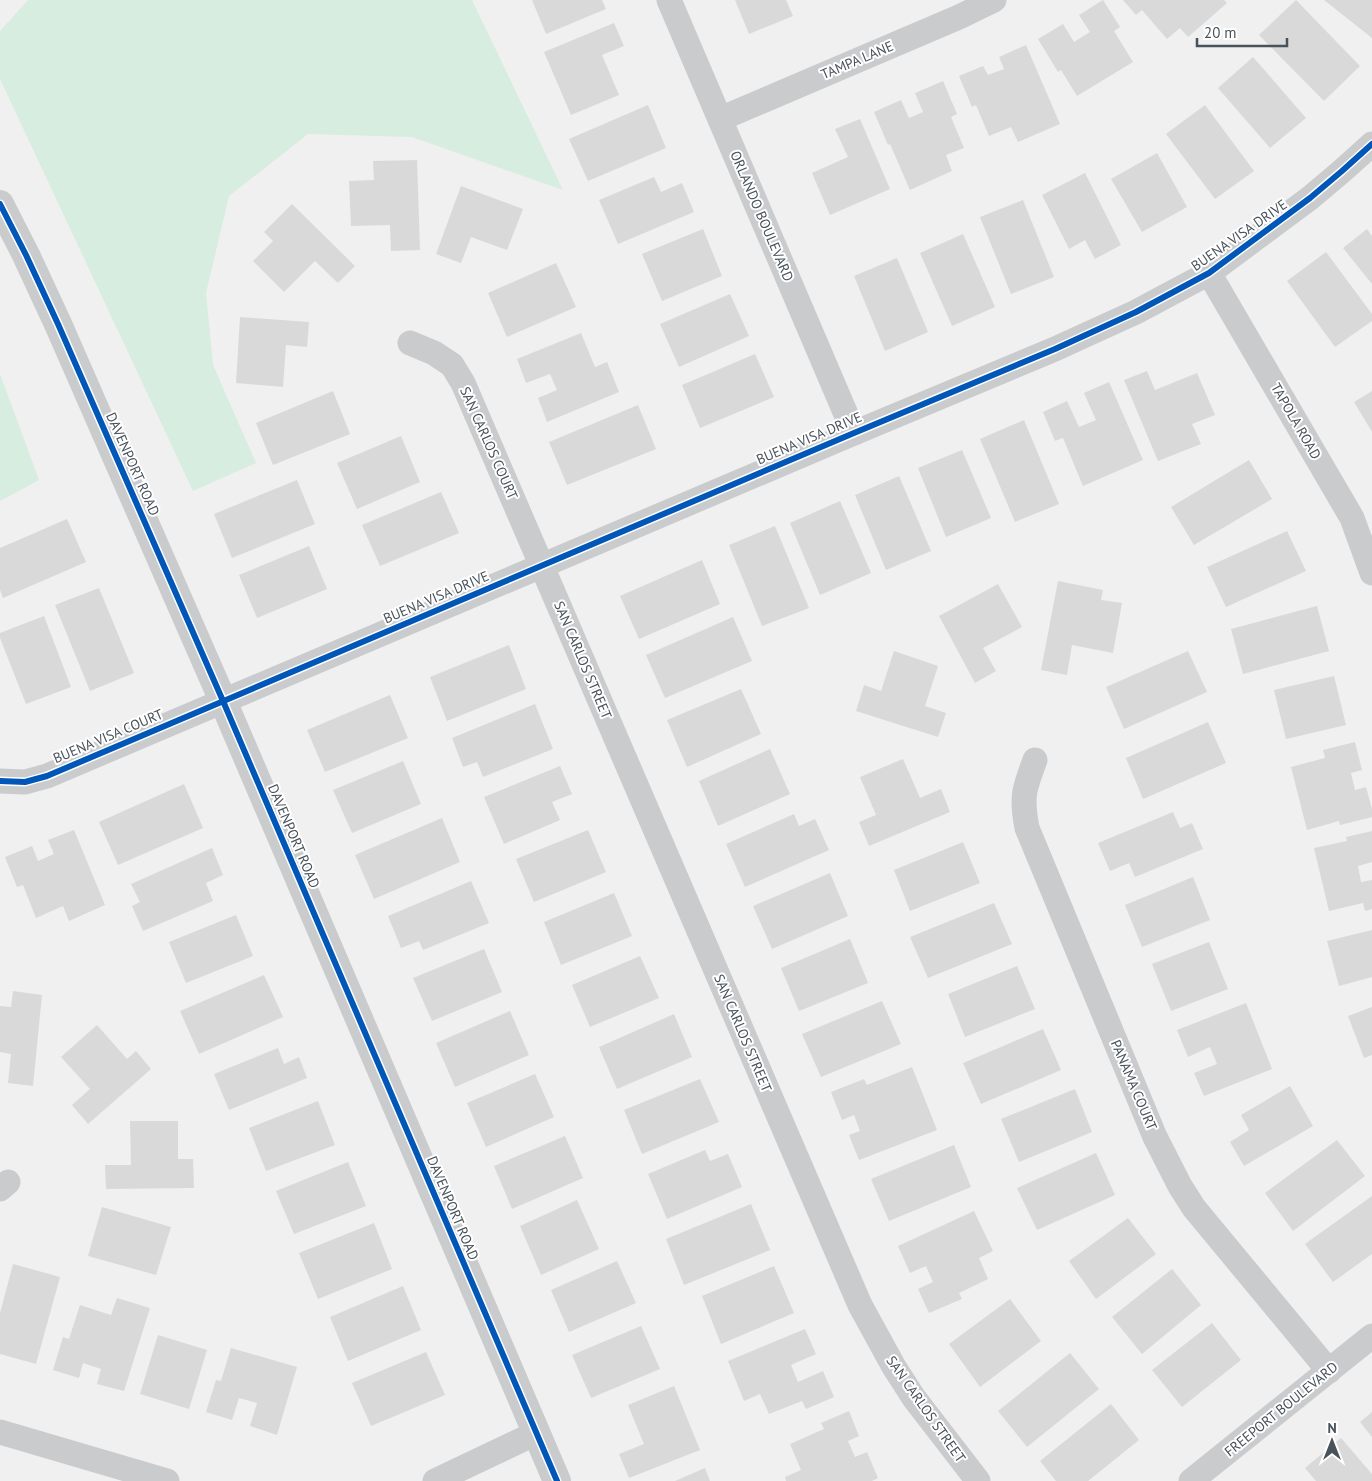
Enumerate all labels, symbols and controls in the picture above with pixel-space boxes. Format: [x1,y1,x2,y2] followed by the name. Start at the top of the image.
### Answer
[1197,15,1287,47] scale bar
[1204,23,1237,42] text: 20 m
[818,37,896,83] street label: TAMPA LANE
[726,148,798,284] street label: ORLANDO BOULEVARD
[1188,195,1290,275] street label: BUENA VISA DRIVE
[1267,380,1325,462] street label: TAPOLA ROAD
[456,384,522,502] street label: SAN CARLOS COURT
[753,408,865,468] street label: BUENA VISA DRIVE
[102,410,164,518] street label: DAVENPORT ROAD
[380,567,492,627] street label: BUENA VISA DRIVE
[550,598,616,722] street label: SAN CARLOS STREET
[50,705,166,767] street label: BUENA VISA COURT
[264,781,324,891] street label: DAVENPORT ROAD
[710,971,776,1095] street label: SAN CARLOS STREET
[1107,1037,1161,1133] street label: PANAMA COURT
[423,1153,483,1263] street label: DAVENPORT ROAD
[882,1352,970,1466] street label: SAN CARLOS STREET
[1221,1358,1341,1460] street label: FREEPORT BOULEVARD
[1307,1416,1357,1466] north arrow
[1327,1419,1337,1437] text: N

